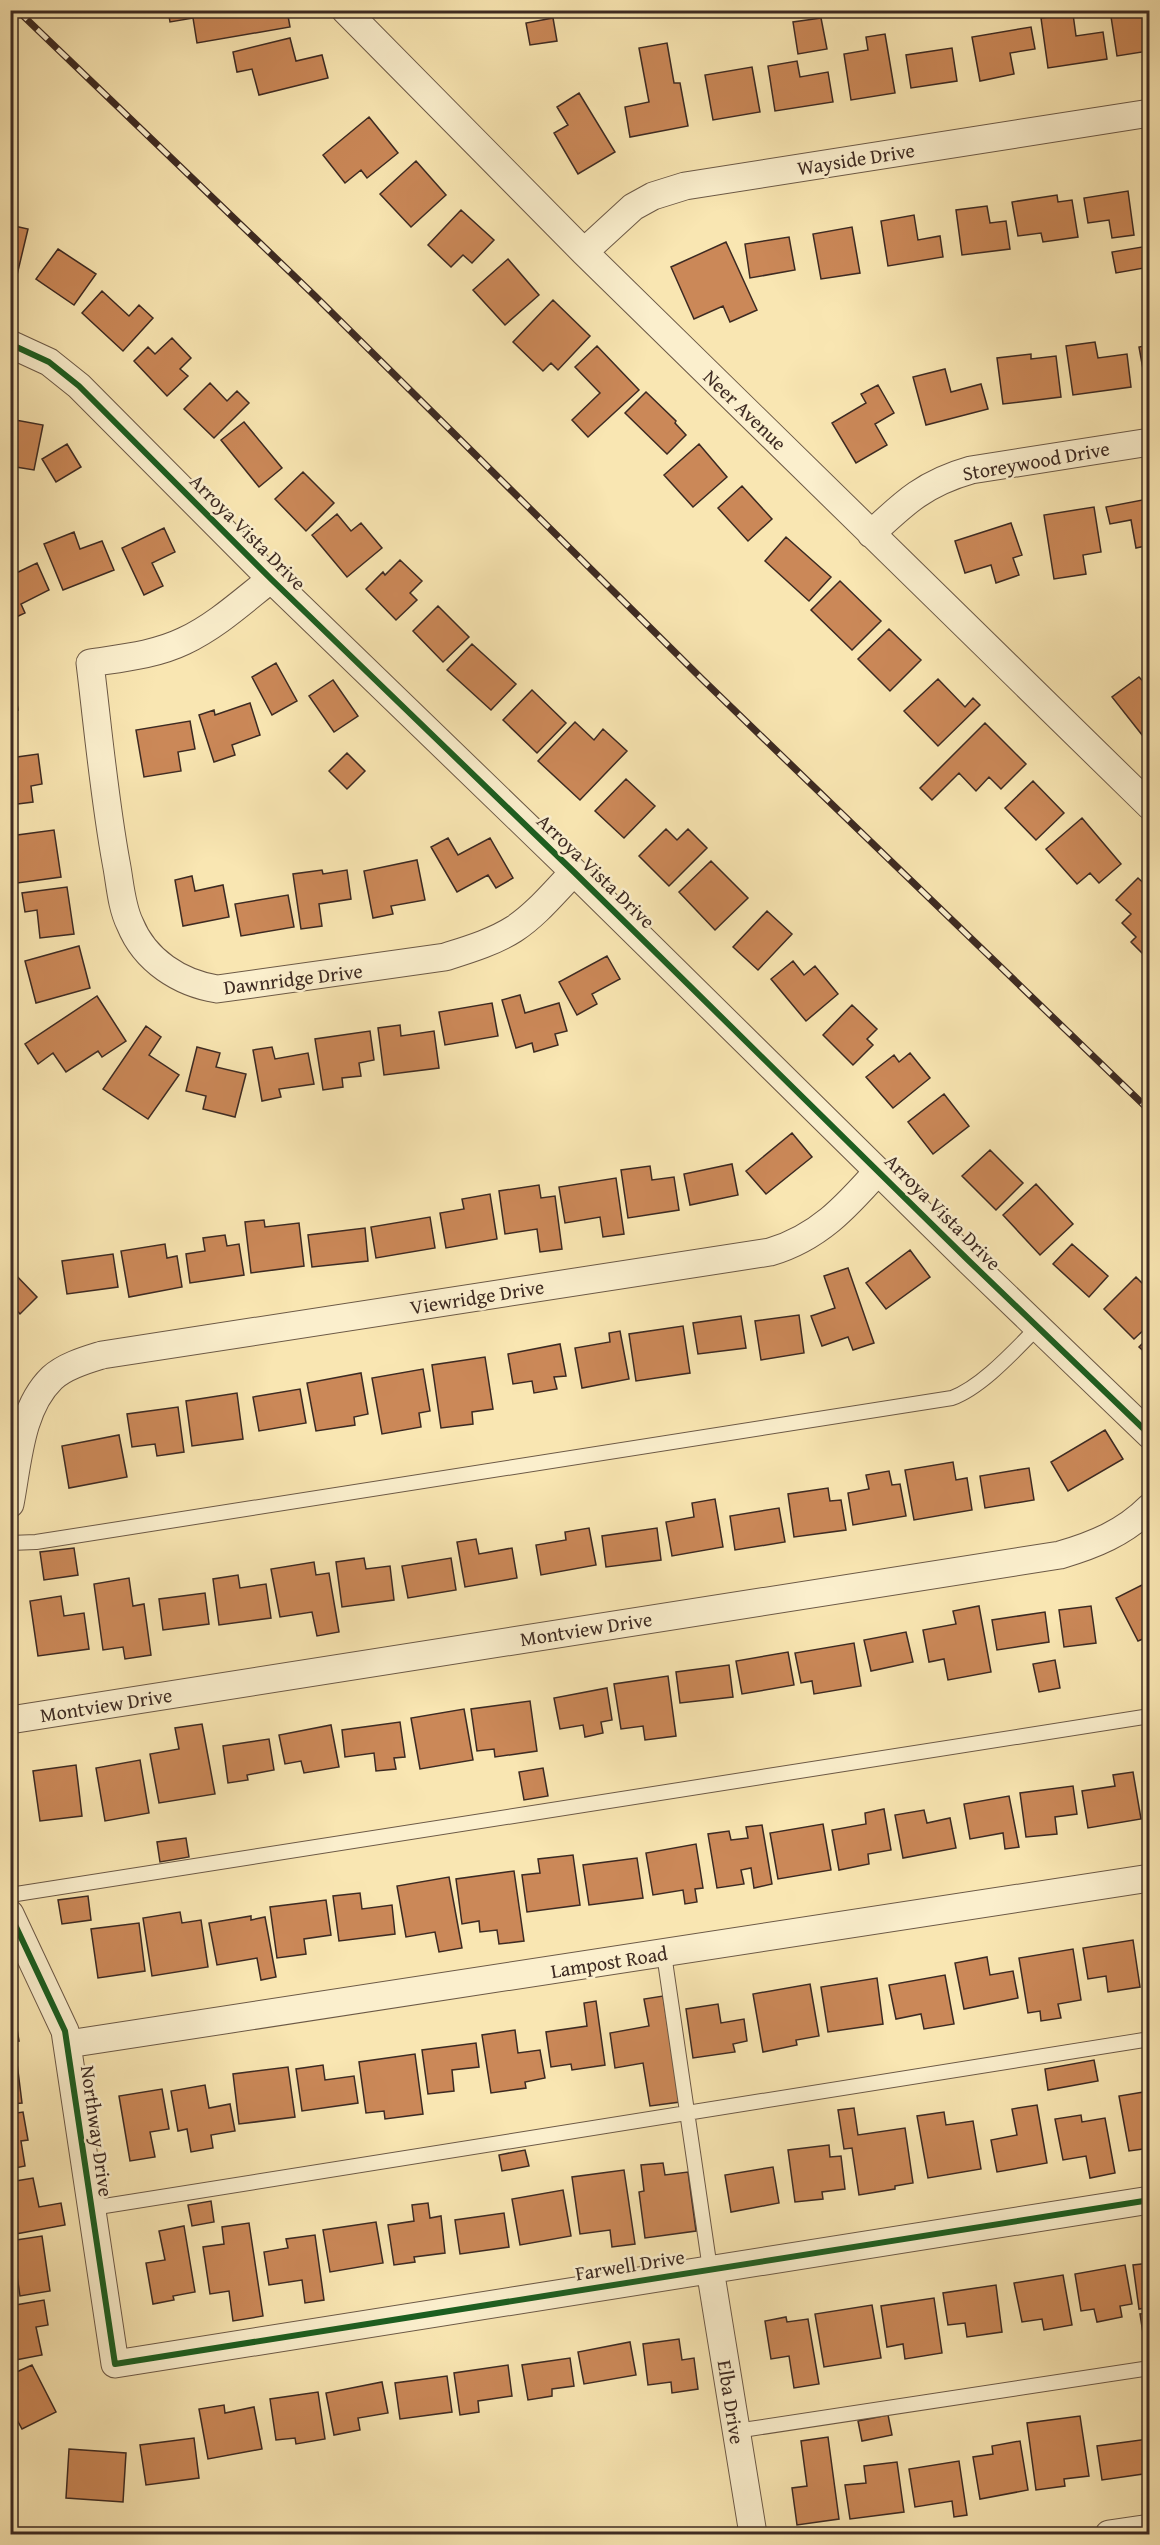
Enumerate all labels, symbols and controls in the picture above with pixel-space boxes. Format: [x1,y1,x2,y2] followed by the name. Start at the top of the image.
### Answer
[795,135,917,182] street label: Wayside Drive
[697,362,794,457] street label: Neer Avenue
[960,433,1112,488] street label: Storeywood Drive
[183,467,313,597] street label: Arroya Vista Drive
[531,807,662,935] street label: Arroya Vista Drive
[222,956,364,1001] street label: Dawnridge Drive
[878,1147,1008,1277] street label: Arroya Vista Drive
[408,1272,546,1321] street label: Viewridge Drive
[518,1604,654,1653] street label: Montview Drive
[38,1680,174,1729] street label: Montview Drive
[548,1938,670,1985] street label: Lampost Road
[74,2063,121,2199] street label: Northway Drive
[573,2242,687,2287] street label: Farwell Drive
[711,2358,752,2446] street label: Elba Drive

